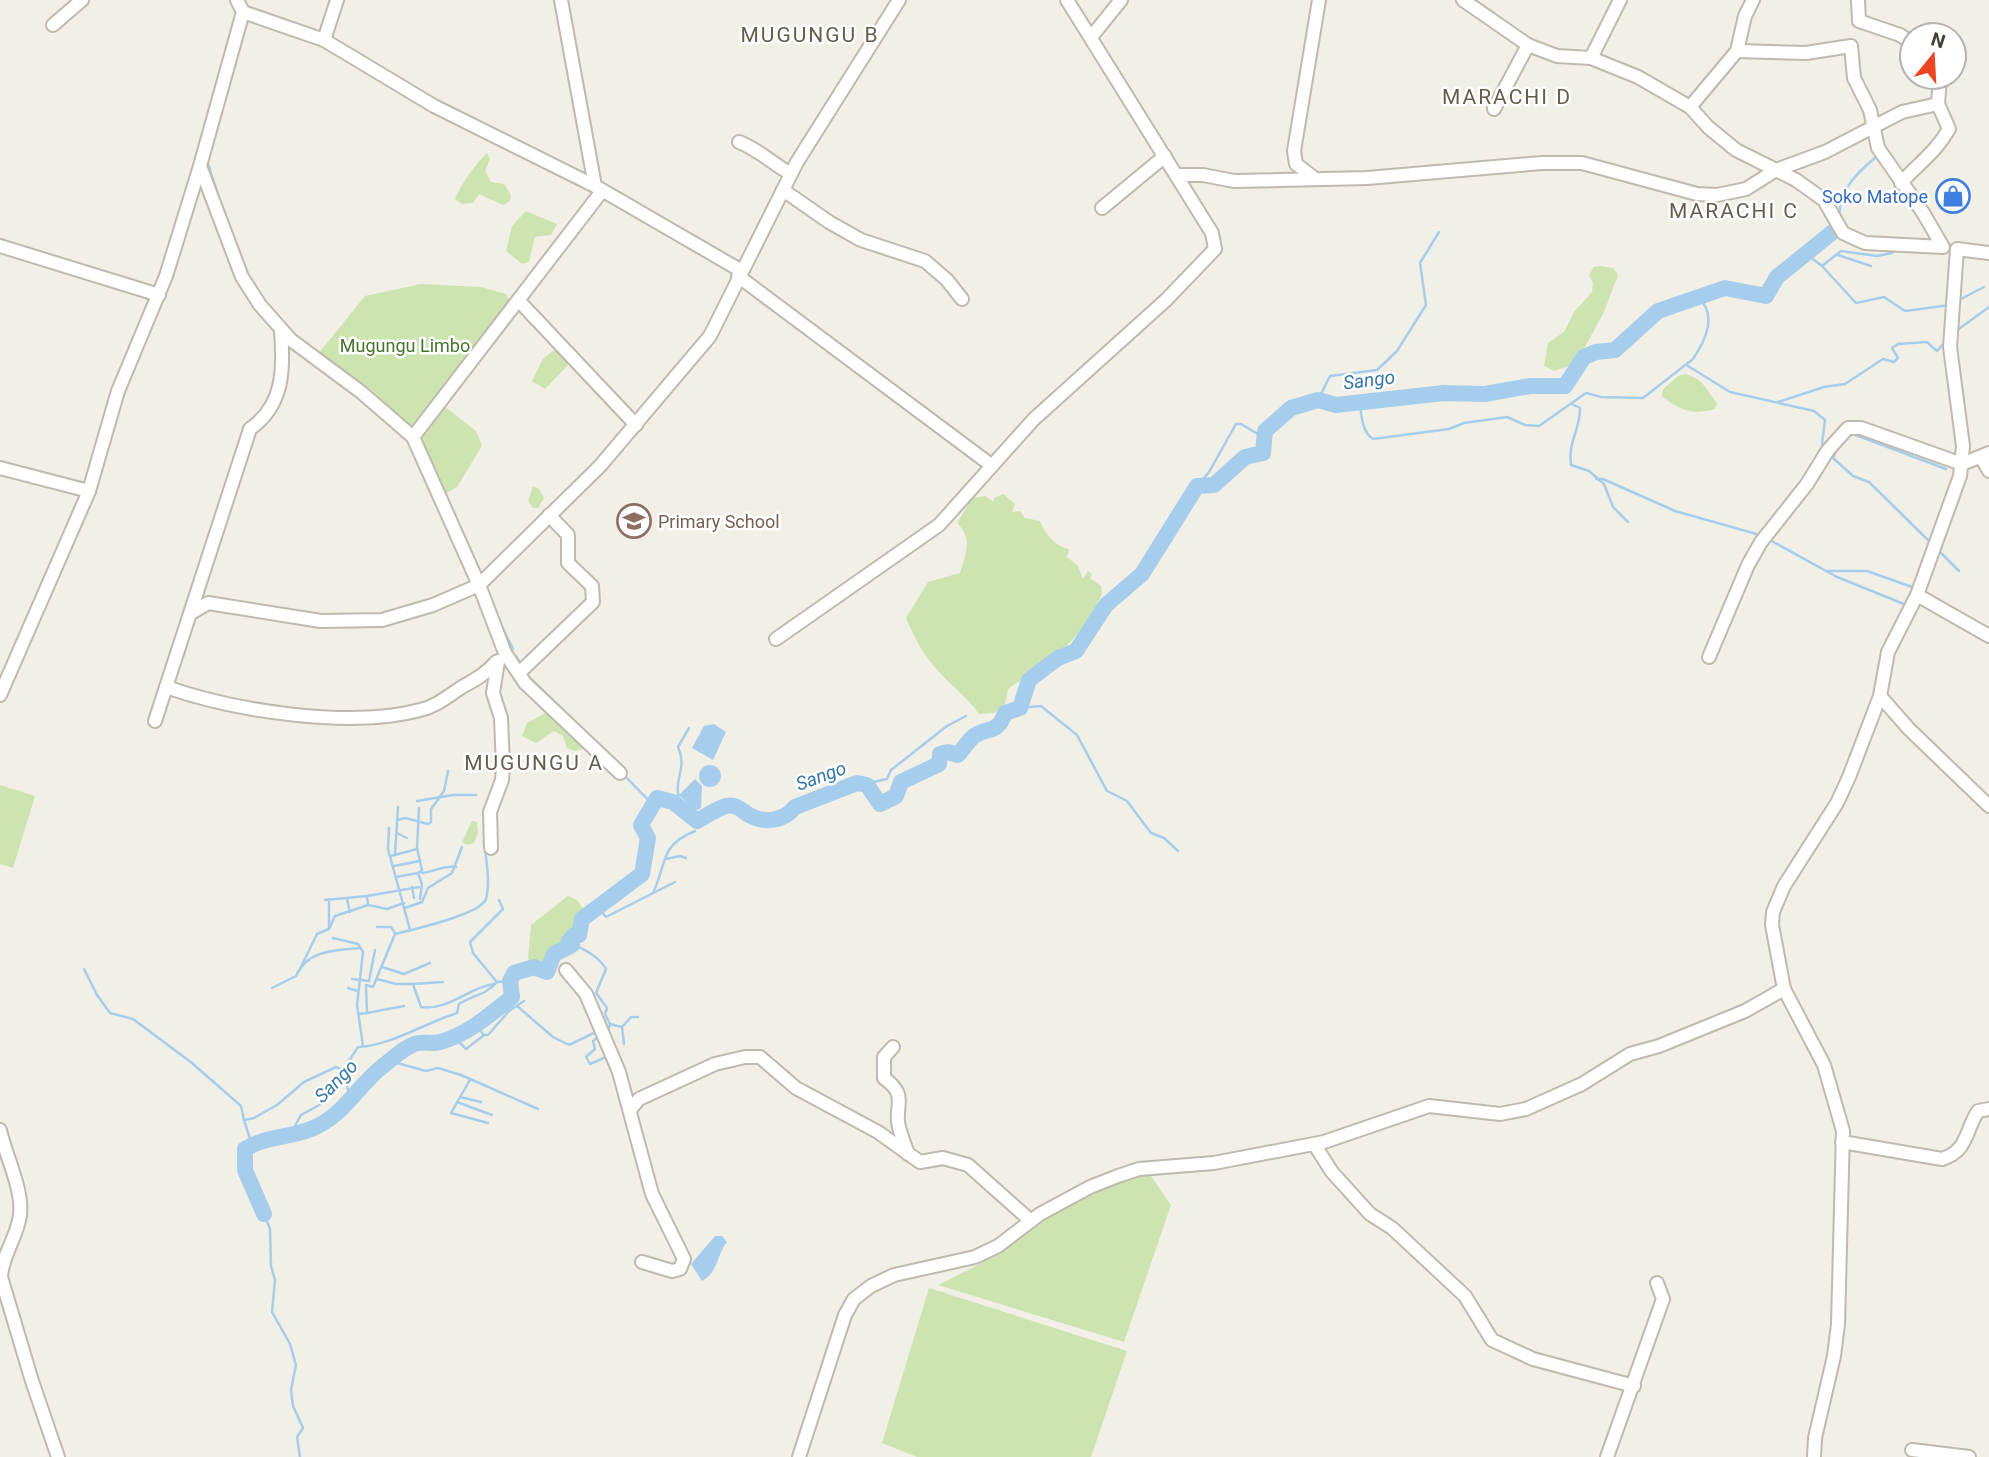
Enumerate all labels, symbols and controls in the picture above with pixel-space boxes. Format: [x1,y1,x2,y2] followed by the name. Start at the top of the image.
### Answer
[1898,21,1968,91] north arrow
[740,23,880,47] district label: MUGUNGU B
[1928,27,1948,53] text: N
[1442,85,1572,109] district label: MARACHI D
[1934,177,1972,215] shop icon: Soko Matope
[1822,186,1928,207] place label: Soko Matope
[1669,199,1799,223] district label: MARACHI C
[340,335,470,356] park label: Mugungu Limbo
[1342,365,1396,395] water label: Sango
[615,502,653,540] school or university icon: Primary School
[658,511,780,532] place label: Primary School
[464,751,604,775] district label: MUGUNGU A
[793,756,849,796] water label: Sango
[309,1054,363,1108] water label: Sango

